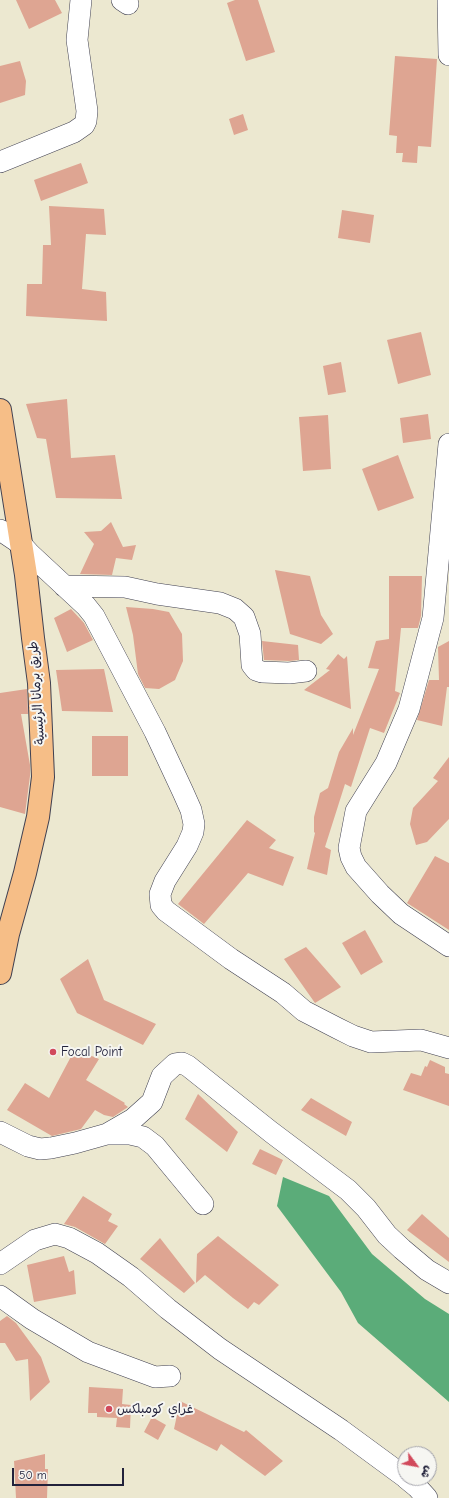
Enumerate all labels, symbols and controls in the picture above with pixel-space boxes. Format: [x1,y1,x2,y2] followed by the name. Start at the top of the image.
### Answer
[26,641,48,745] street label: طريق برمانا الرئيسية
[61,1044,122,1060] place label: Focal Point
[48,1047,58,1057] marker: Focal Point
[117,1401,193,1417] place label: غراي كومبلكس
[104,1404,114,1414] marker: غراي كومبلكس
[397,1446,437,1486] north arrow
[14,1460,126,1486] scale bar
[418,1464,435,1481] text: ش
[19,1468,47,1482] text: 50 m

